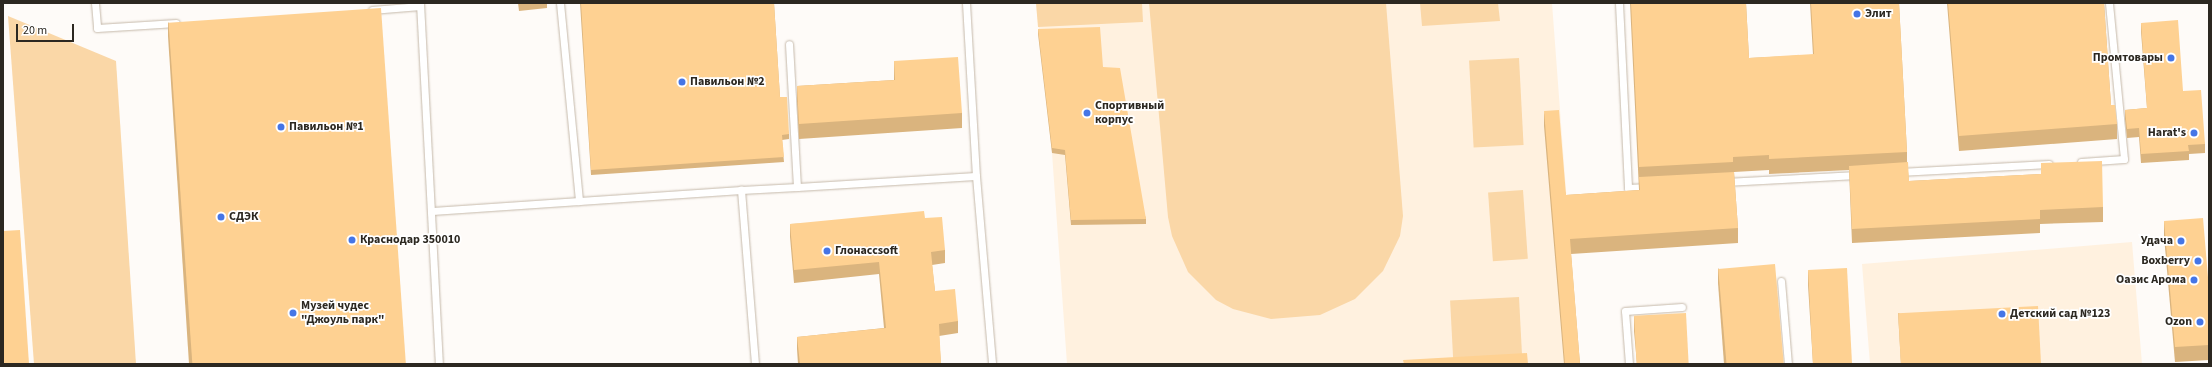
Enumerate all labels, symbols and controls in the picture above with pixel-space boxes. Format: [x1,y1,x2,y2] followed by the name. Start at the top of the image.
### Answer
[1865,7,1892,21] place label: Элит
[1852,9,1862,19] marker: Элит
[18,16,76,42] scale bar
[23,22,47,39] text: 20 m
[2093,51,2163,65] place label: Промтовары
[2166,53,2176,63] marker: Промтовары
[690,75,765,89] place label: Павильон №2
[677,77,687,87] marker: Павильон №2
[1095,99,1164,127] place label: Спортивный корпус
[1082,108,1092,118] marker: Спортивный корпус
[289,120,364,134] place label: Павильон №1
[276,122,286,132] marker: Павильон №1
[2148,126,2186,140] place label: Harat's
[2189,128,2199,138] marker: Harat's
[229,210,258,224] place label: СДЭК
[216,212,226,222] marker: СДЭК
[360,233,460,247] place label: Краснодар 350010
[2141,234,2173,248] place label: Удача
[347,235,357,245] marker: Краснодар 350010
[2176,236,2186,246] marker: Удача
[835,244,898,258] place label: Глонассsoft
[822,246,832,256] marker: Глонассsoft
[2141,254,2190,268] place label: Boxberry
[2193,256,2203,266] marker: Boxberry
[2116,273,2186,287] place label: Оазис Арома
[2189,275,2199,285] marker: Оазис Арома
[301,299,385,327] place label: Музей чудес "Джоуль парк"
[2010,307,2110,321] place label: Детский сад №123
[288,308,298,318] marker: Музей чудес "Джоуль парк"
[1997,309,2007,319] marker: Детский сад №123
[2165,315,2192,329] place label: Ozon
[2195,317,2205,327] marker: Ozon

